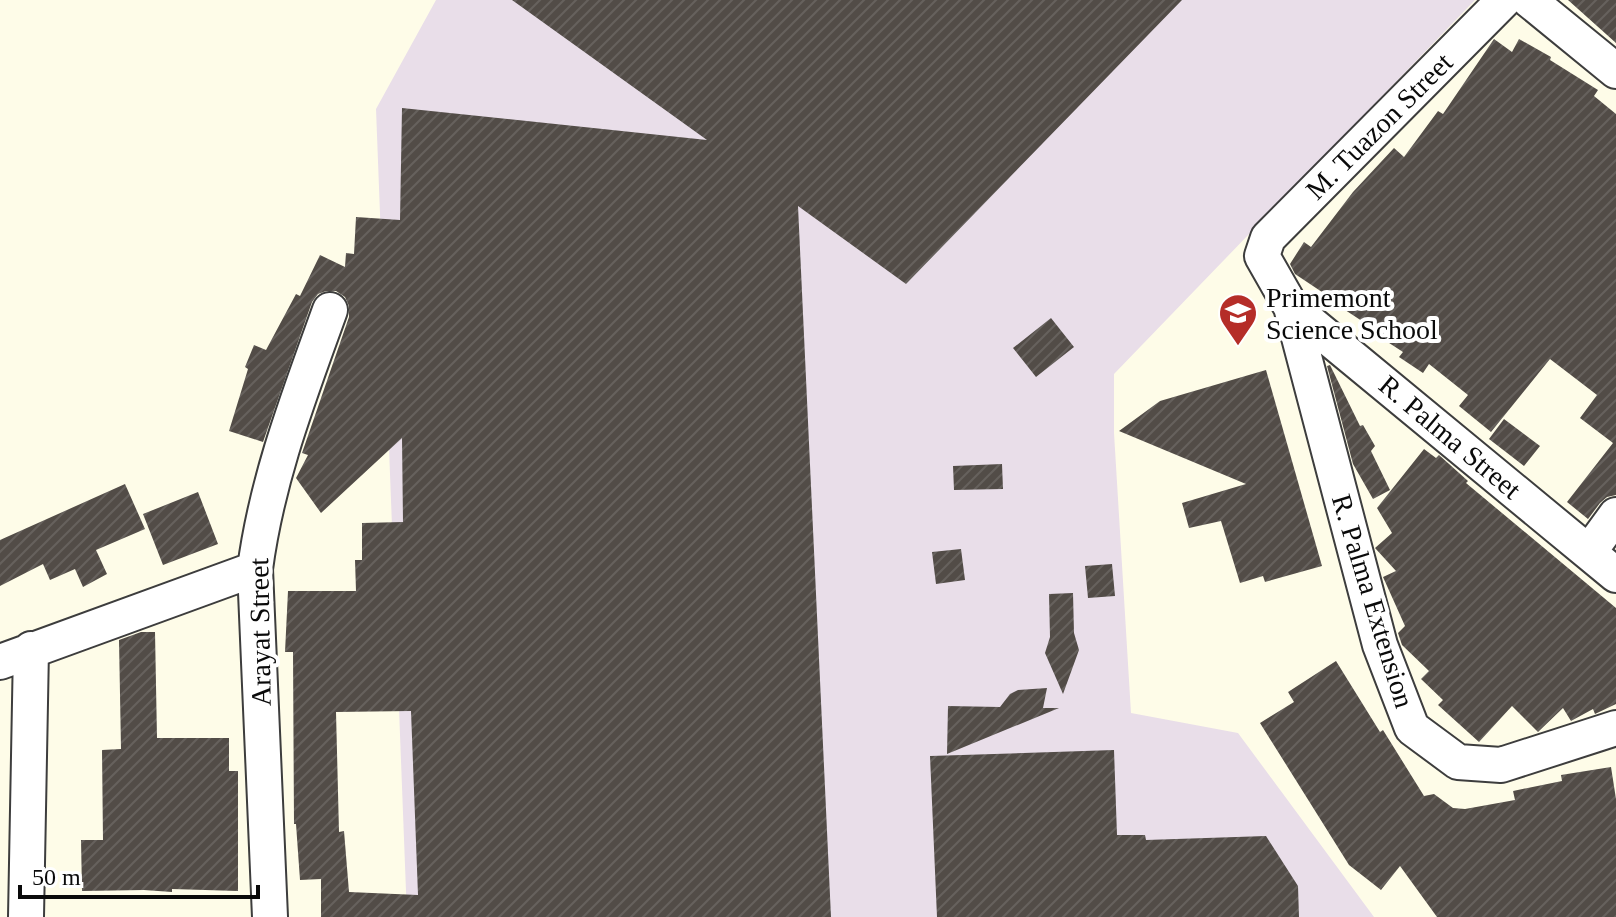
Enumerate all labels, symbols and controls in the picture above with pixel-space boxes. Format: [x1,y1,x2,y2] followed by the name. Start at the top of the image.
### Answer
[1300,46,1459,205] street label: M. Tuazon Street
[1266,282,1438,345] place label: Primemont Science School
[1217,292,1259,347] school or university icon: Primemont Science School
[1373,369,1527,505] street label: R. Palma Street
[1326,490,1420,712] street label: R. Palma Extension
[243,557,277,707] street label: Arayat Street
[20,849,258,899] scale bar
[32,864,81,890] text: 50 m

